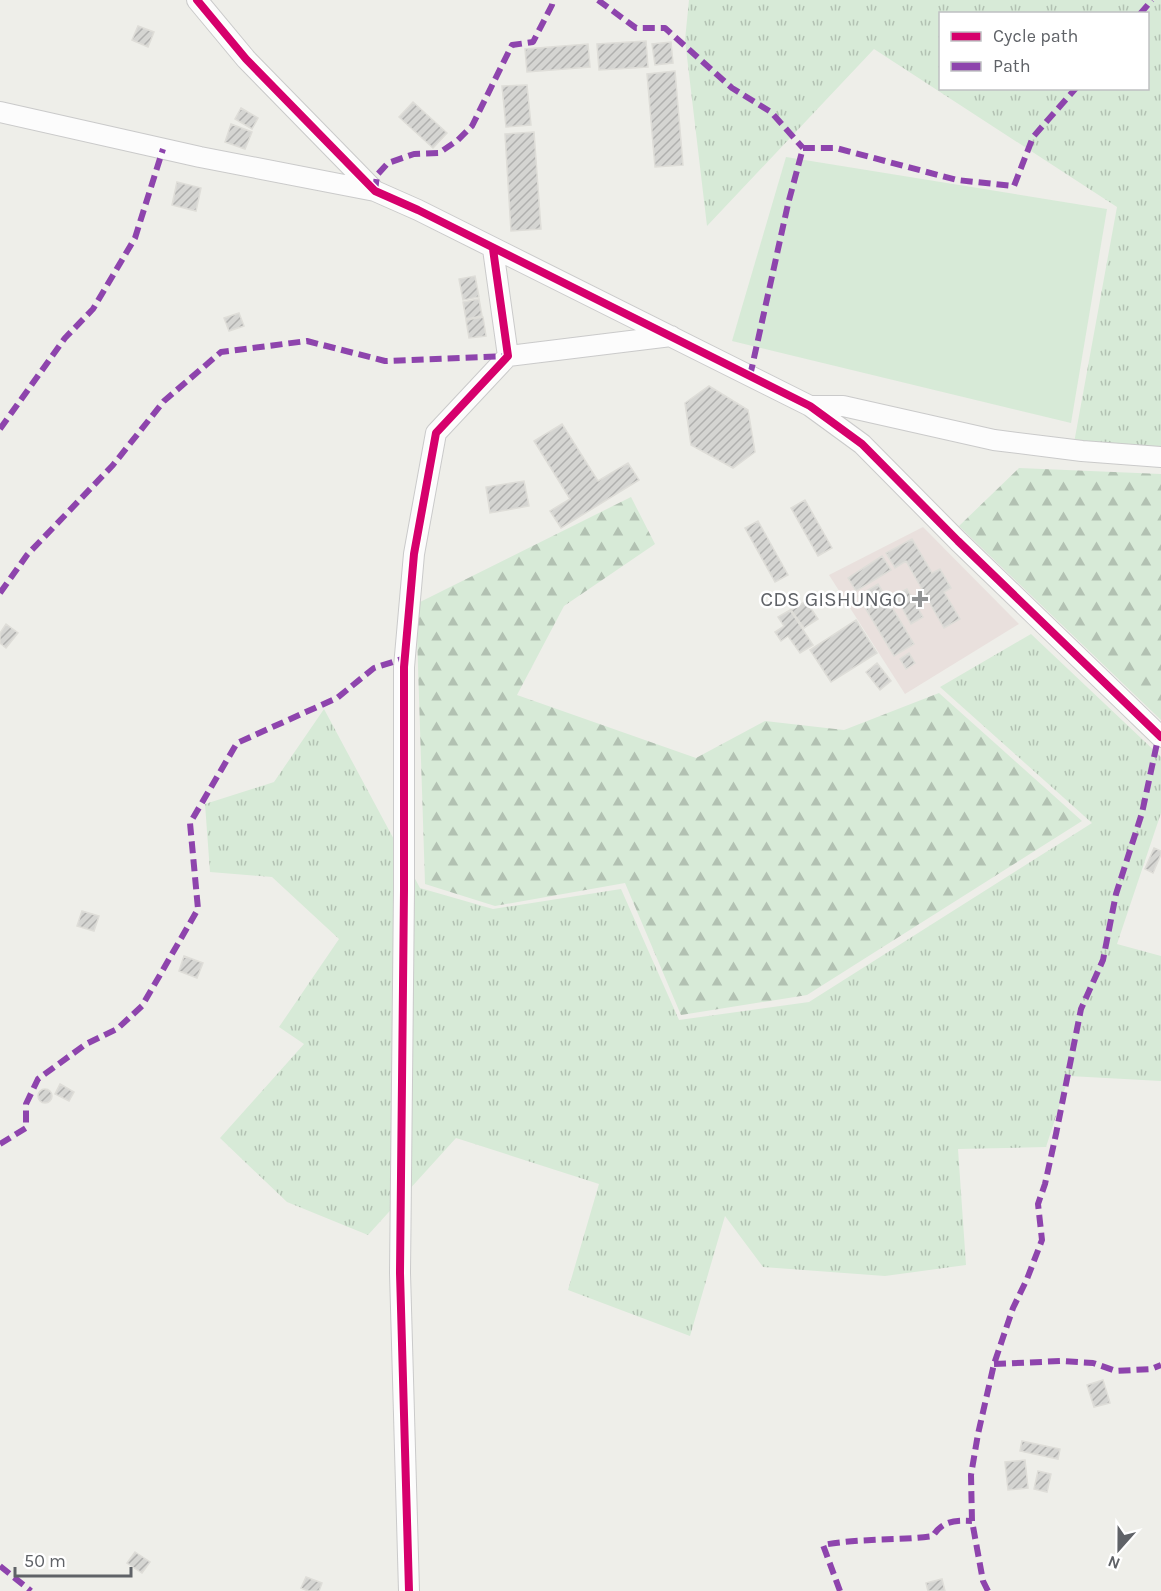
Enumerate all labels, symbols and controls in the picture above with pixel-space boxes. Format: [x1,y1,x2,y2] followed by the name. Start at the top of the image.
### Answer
[939,12,1149,90] legend
[993,25,1078,47] text: Cycle path
[993,55,1031,77] text: Path
[760,587,906,611] place label: CDS GISHUNGO
[911,590,929,608] marker: CDS GISHUNGO
[1089,1519,1149,1579] north arrow
[15,1540,130,1578] scale bar
[24,1550,66,1572] text: 50 m
[1105,1552,1123,1573] text: N

